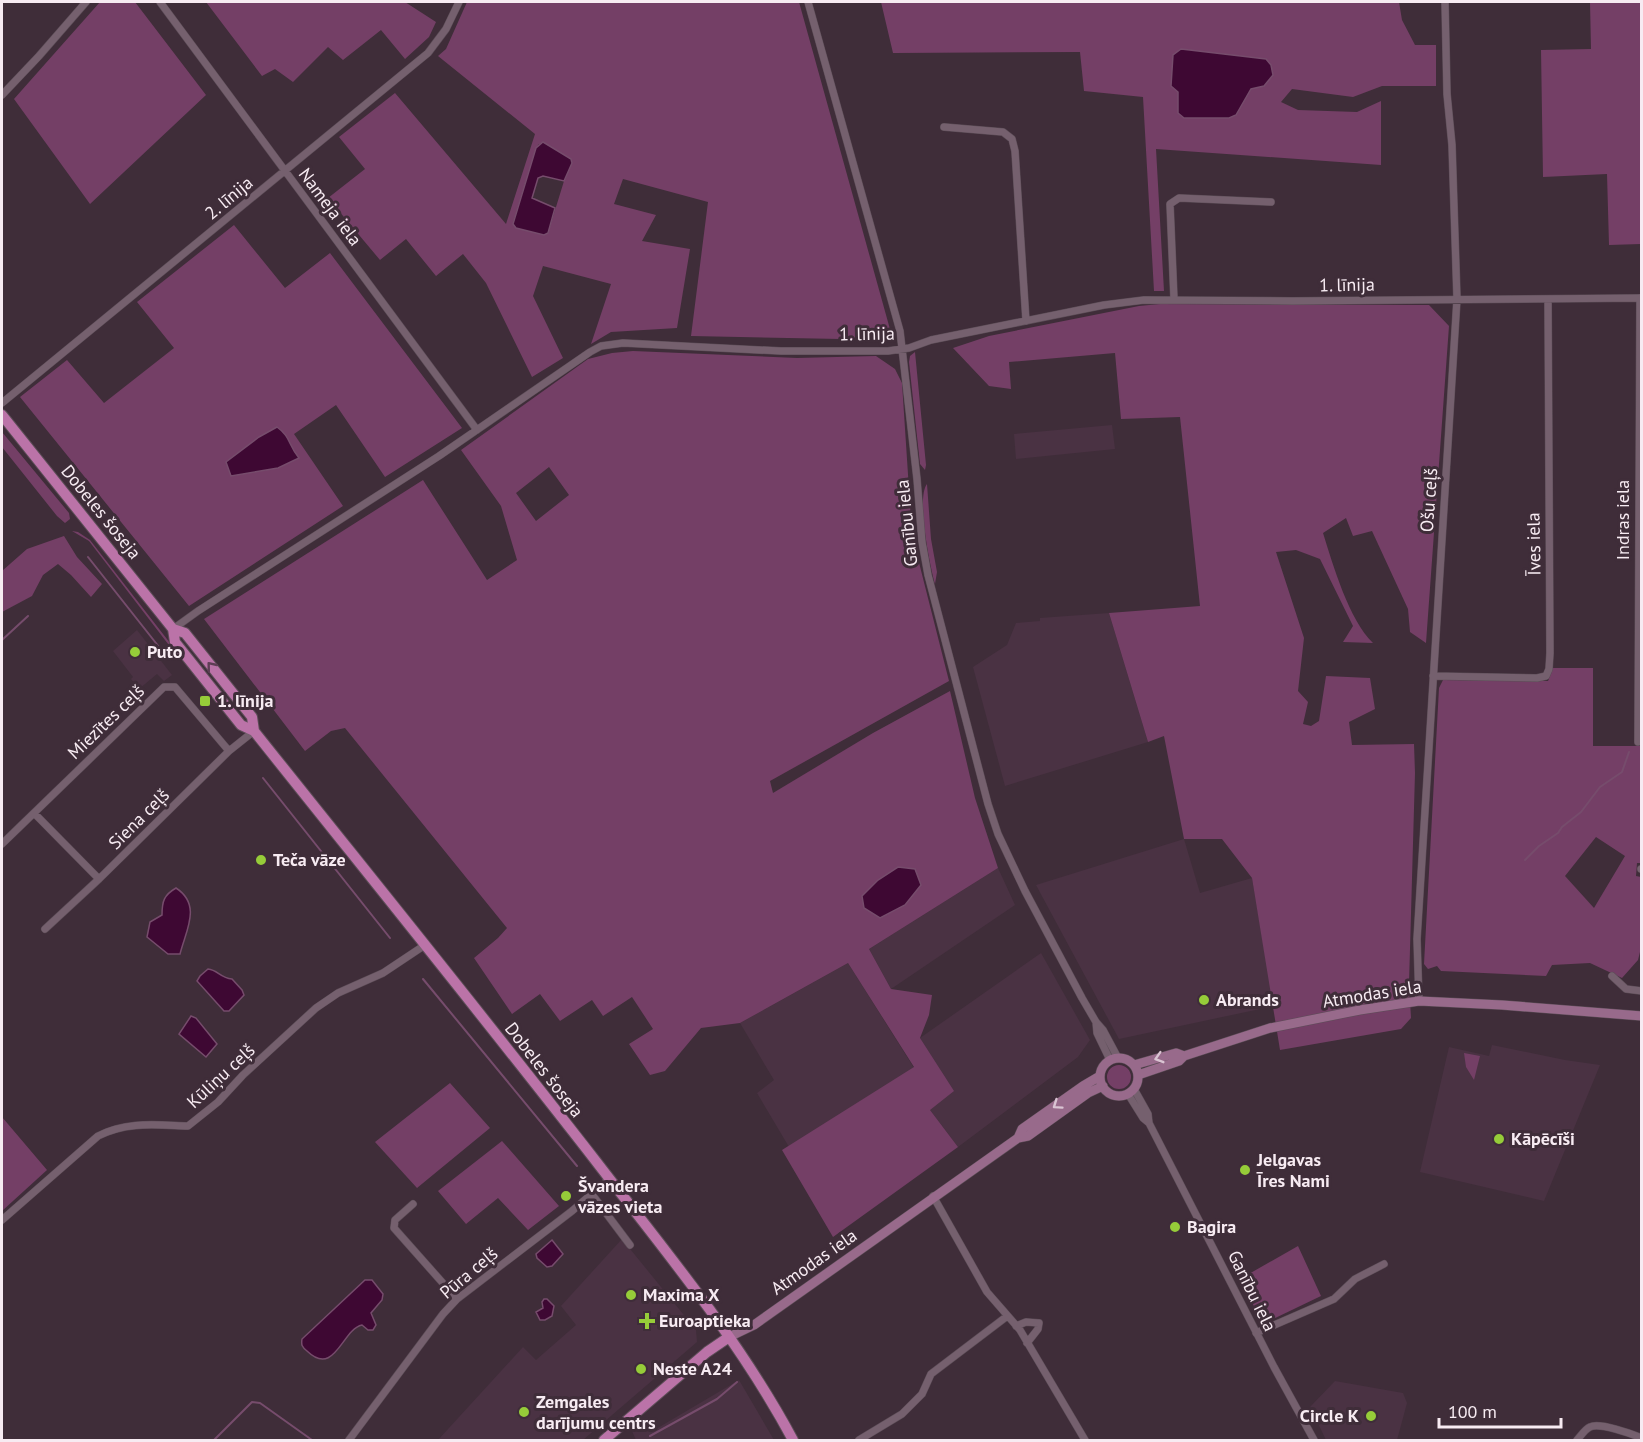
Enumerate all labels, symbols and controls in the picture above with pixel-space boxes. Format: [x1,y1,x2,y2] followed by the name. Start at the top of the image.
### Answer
[294,163,367,250] street label: Nameja iela
[200,171,257,224] street label: 2. līnija
[1319,273,1375,296] street label: 1. līnija
[839,322,895,345] street label: 1. līnija
[56,460,146,564] street label: Dobeles šoseja
[1415,467,1442,533] street label: Ošu ceļš
[891,479,922,568] street label: Ganību iela
[1611,480,1634,560] street label: Indras iela
[1521,512,1546,577] street label: Īves iela
[147,640,183,663] place label: Puto
[128,645,142,659] marker: Puto
[207,662,218,673] one-way arrow
[62,679,149,764] street label: Miezītes ceļš
[217,689,274,712] place label: 1. līnija
[198,694,212,708] marker: 1. līnija
[103,783,174,854] street label: Siena ceļš
[273,848,346,871] place label: Teča vāze
[254,853,268,867] marker: Teča vāze
[1321,974,1423,1013] street label: Atmodas iela
[1216,988,1279,1011] place label: Abrands
[1197,993,1211,1007] marker: Abrands
[500,1017,589,1122] street label: Dobeles šoseja
[182,1038,260,1113] street label: Kūliņu ceļš
[1154,1051,1165,1063] one-way arrow
[1052,1097,1063,1108] one-way arrow
[1511,1127,1575,1150] place label: Kāpēcīši
[1492,1132,1506,1146] marker: Kāpēcīši
[1256,1148,1330,1192] place label: Jelgavas Īres Nami
[1238,1163,1252,1177] marker: Jelgavas Īres Nami
[577,1174,662,1218] place label: Švandera vāzes vieta
[559,1189,573,1203] marker: Švandera vāzes vieta
[1187,1215,1236,1238] place label: Bagira
[1168,1220,1182,1234] marker: Bagira
[766,1224,861,1300] street label: Atmodas iela
[435,1242,502,1303] street label: Pūra ceļš
[1223,1247,1282,1335] street label: Ganību iela
[643,1283,720,1306] place label: Maxima X
[624,1288,638,1302] marker: Maxima X
[659,1309,751,1332] place label: Euroaptieka
[640,1314,654,1328] marker: Euroaptieka
[653,1357,732,1380] place label: Neste A24
[634,1362,648,1376] marker: Neste A24
[536,1390,656,1434] place label: Zemgales darījumu centrs
[1439,1391,1560,1429] scale bar
[1448,1400,1497,1423] text: 100 m
[1300,1404,1359,1427] place label: Circle K
[517,1405,531,1419] marker: Zemgales darījumu centrs
[1364,1409,1378,1423] marker: Circle K

